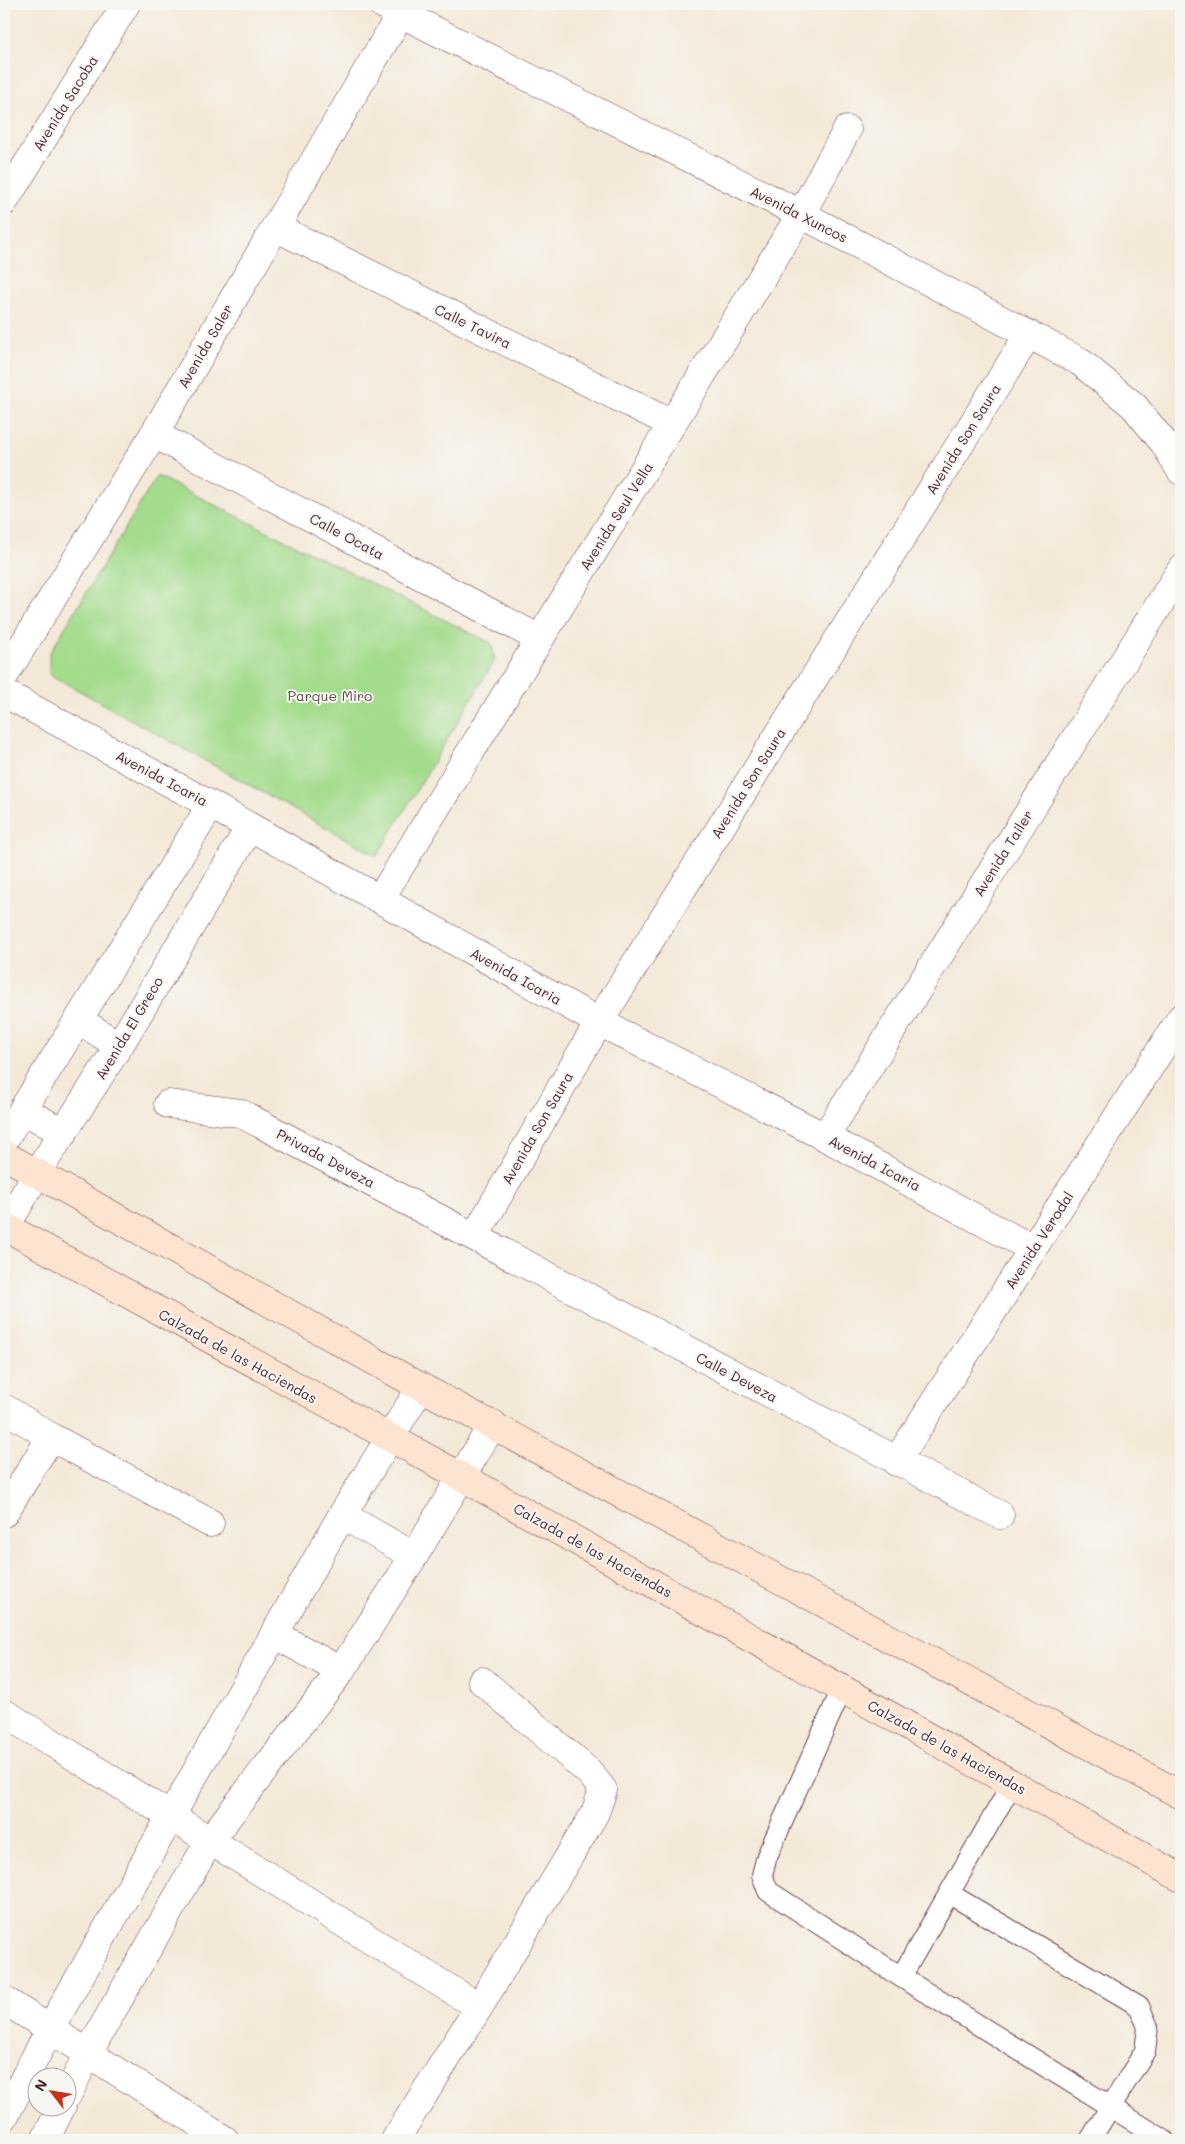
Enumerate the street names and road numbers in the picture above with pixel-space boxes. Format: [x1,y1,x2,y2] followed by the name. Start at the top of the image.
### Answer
[28,52,102,154] street label: Avenida Sacoba
[747,181,851,247] street label: Avenida Xuncos
[432,299,514,353] street label: Calle Tavira
[173,300,237,392] street label: Avenida Saler
[921,380,1005,498] street label: Avenida Son Saura
[575,458,657,574] street label: Avenida Seul Vella
[306,508,388,564] street label: Calle Ocata
[706,724,790,842] street label: Avenida Son Saura
[113,746,211,810] street label: Avenida Icaria
[969,806,1037,900] street label: Avenida Tailer
[467,943,565,1009] street label: Avenida Icaria
[91,973,167,1083] street label: Avenida El Greco
[497,1068,577,1188] street label: Avenida Son Saura
[273,1124,379,1192] street label: Privada Deveza
[826,1131,924,1195] street label: Avenida Icaria
[1000,1188,1078,1292] street label: Avenida Verodal
[155,1304,321,1408] street label: Calzada de las Haciendas
[693,1348,781,1406] street label: Calle Deveza
[510,1498,676,1602] street label: Calzada de las Haciendas
[864,1695,1030,1799] street label: Calzada de las Haciendas

